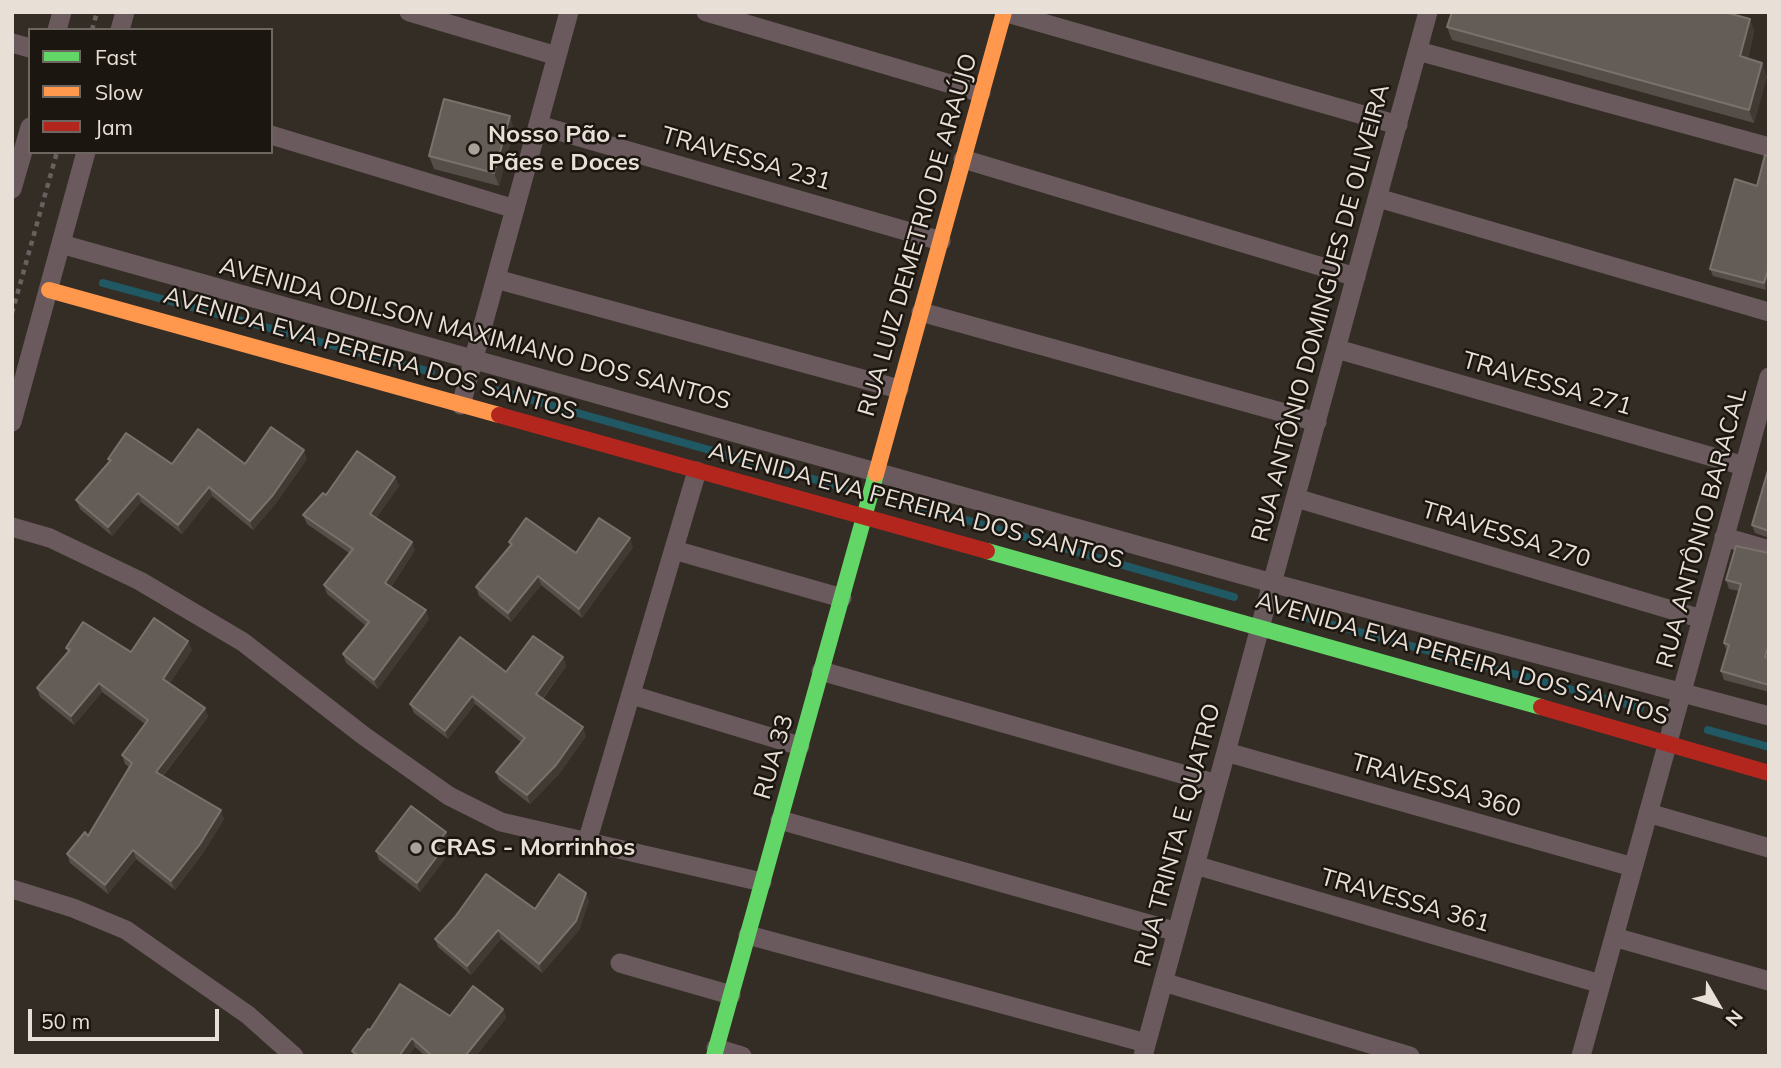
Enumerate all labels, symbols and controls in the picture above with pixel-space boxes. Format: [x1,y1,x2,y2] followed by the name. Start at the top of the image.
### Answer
[28,28,273,154] legend
[95,44,137,70] text: Fast
[852,50,984,420] street label: RUA LUIZ DEMETRIO DE ARAÚJO
[95,79,143,105] text: Slow
[1246,81,1396,545] street label: RUA ANTÔNIO DOMINGUES DE OLIVEIRA
[95,114,133,140] text: Jam
[488,121,640,177] place label: Nosso Pão - Pães e Doces
[658,121,834,197] street label: TRAVESSA 231
[466,141,482,157] marker: Nosso Pão - Pães e Doces
[216,252,734,416] street label: AVENIDA ODILSON MAXIMIANO DOS SANTOS
[160,281,580,427] street label: AVENIDA EVA PEREIRA DOS SANTOS
[1459,346,1635,422] street label: TRAVESSA 271
[1651,385,1753,671] street label: RUA ANTÔNIO BARACAL
[705,437,1127,575] street label: AVENIDA EVA PEREIRA DOS SANTOS
[1418,496,1594,574] street label: TRAVESSA 270
[1252,586,1672,732] street label: AVENIDA EVA PEREIRA DOS SANTOS
[1129,700,1227,970] street label: RUA TRINTA E QUATRO
[748,711,800,803] street label: RUA 33
[1348,748,1524,824] street label: TRAVESSA 360
[430,834,635,862] place label: CRAS - Morrinhos
[408,840,424,856] marker: CRAS - Morrinhos
[1317,863,1493,939] street label: TRAVESSA 361
[1683,970,1753,1040] north arrow
[32,995,222,1038] scale bar
[1720,1005,1748,1031] text: N
[41,1008,90,1034] text: 50 m

